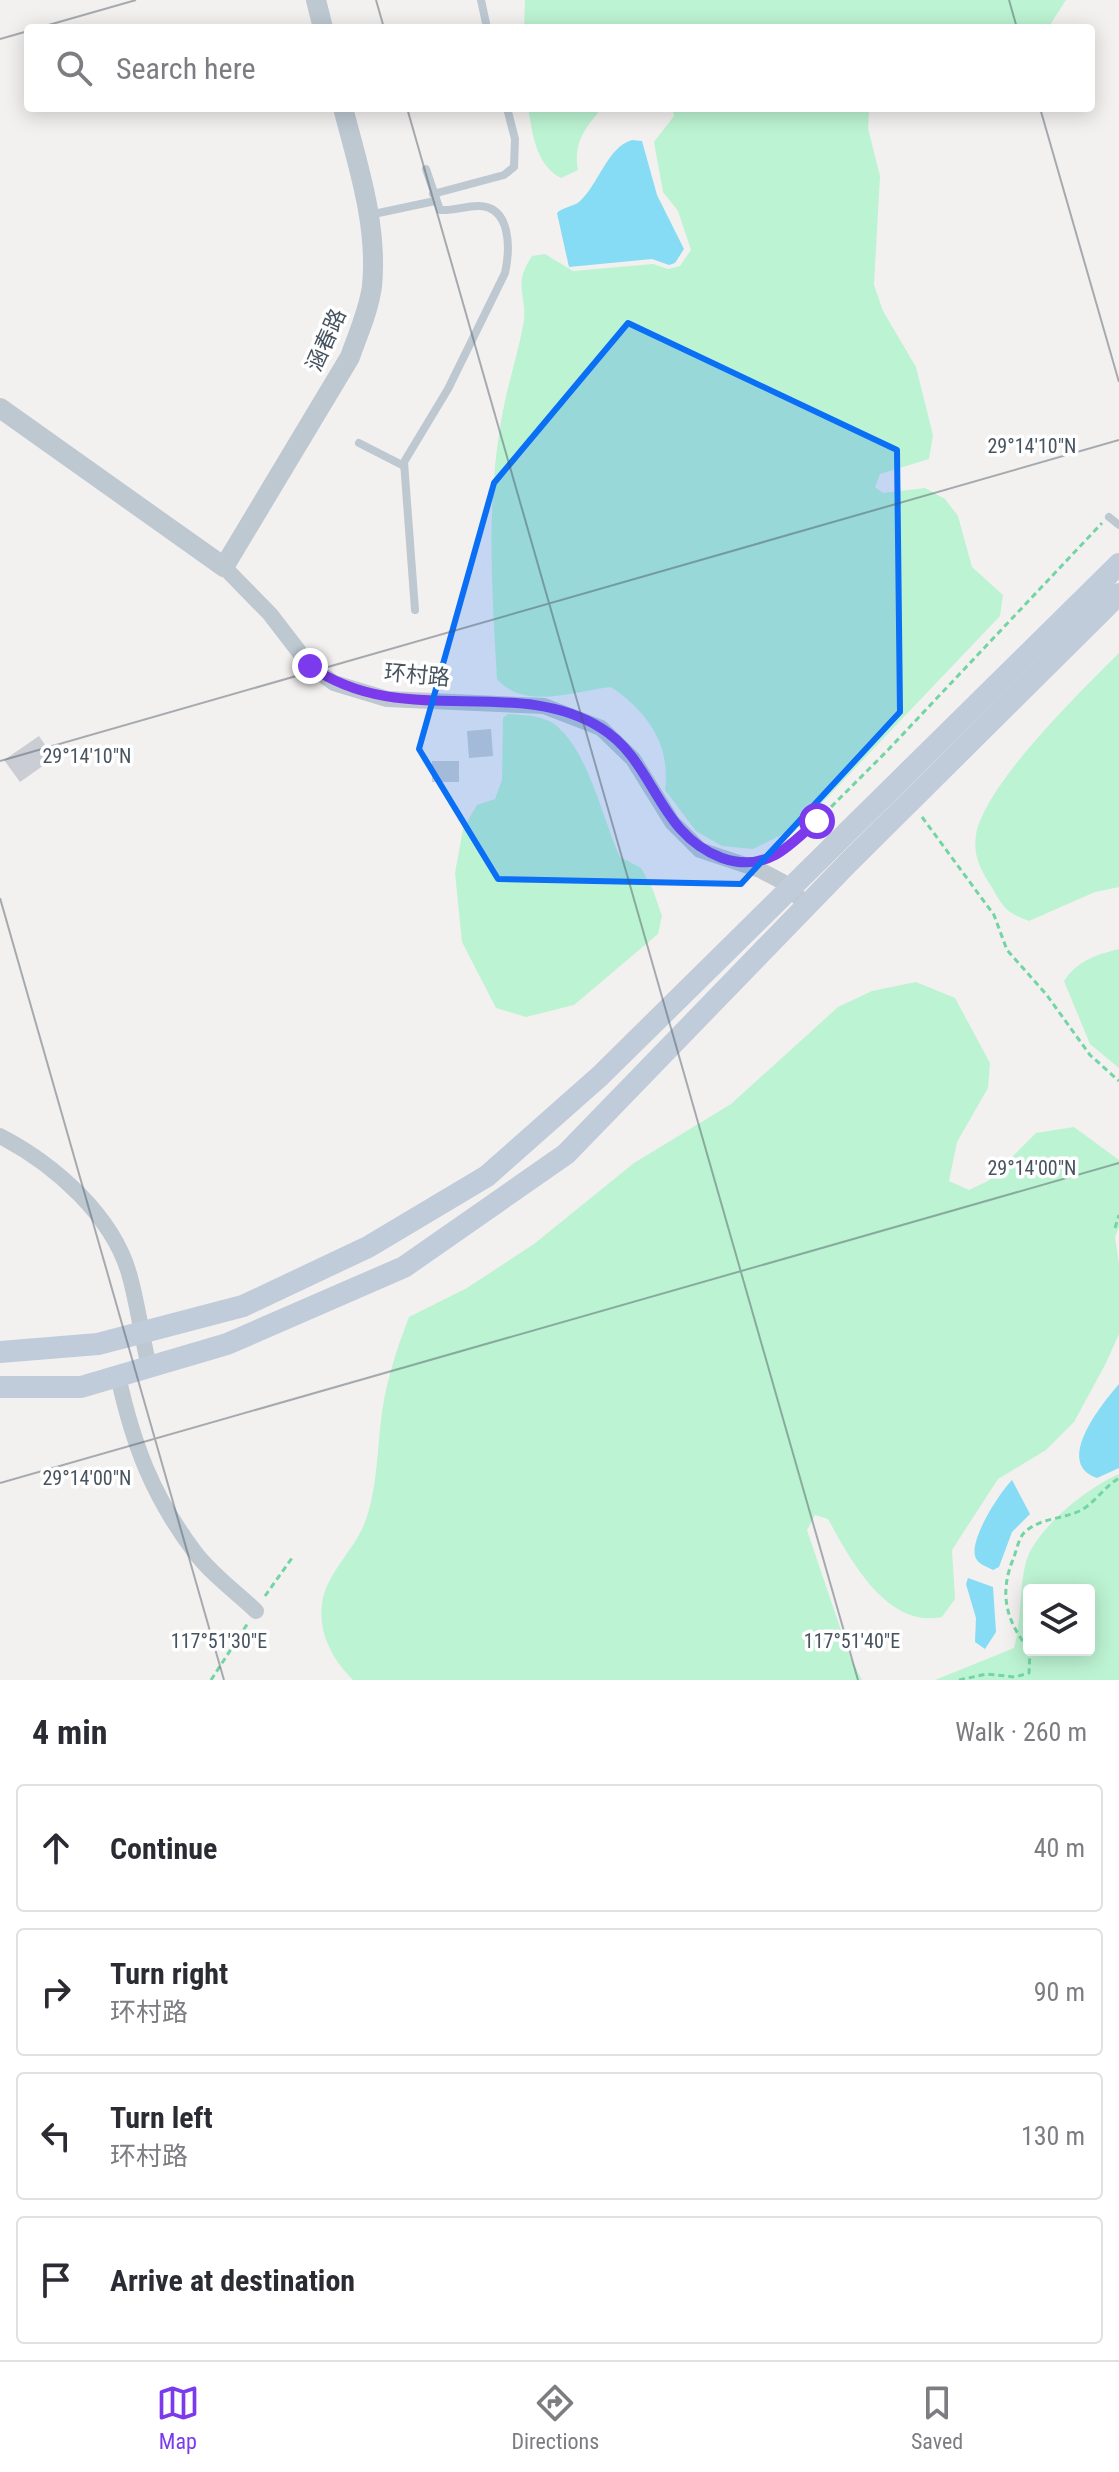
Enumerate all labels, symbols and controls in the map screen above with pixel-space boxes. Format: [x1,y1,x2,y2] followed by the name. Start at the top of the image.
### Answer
[24,24,1095,112] search box
[52,46,96,90] icon: search
[116,51,256,86] text: Search here
[301,305,351,375] street label: 涵春路
[987,434,1077,458] text: 29°14'10"N
[292,648,328,684] route end
[383,660,451,690] street label: 环村路
[42,744,132,768] text: 29°14'10"N
[799,803,835,839] route start
[987,1156,1077,1180] text: 29°14'00"N
[42,1466,132,1490] text: 29°14'00"N
[1023,1584,1095,1656] map controls
[1023,1584,1095,1656] button: layers
[171,1629,267,1653] text: 117°51'30"E
[804,1629,900,1653] text: 117°51'40"E
[32,1712,108,1752] text: 4 min
[955,1717,1087,1747] text: Walk · 260 m
[34,1826,78,1870] icon: ahead
[110,1831,217,1866] text: Continue
[1034,1833,1085,1863] text: 40 m
[110,1956,228,1991] text: Turn right
[34,1970,78,2014] icon: right
[1034,1977,1085,2007] text: 90 m
[110,1997,188,2027] text: 环村路
[110,2100,213,2135] text: Turn left
[34,2114,78,2158] icon: left
[1021,2121,1085,2151] text: 130 m
[110,2141,188,2171] text: 环村路
[34,2258,78,2302] icon: arrive
[110,2263,355,2298] text: Arrive at destination
[156,2381,200,2454] tab: Map
[511,2381,599,2454] tab: Directions
[911,2381,963,2454] tab: Saved

